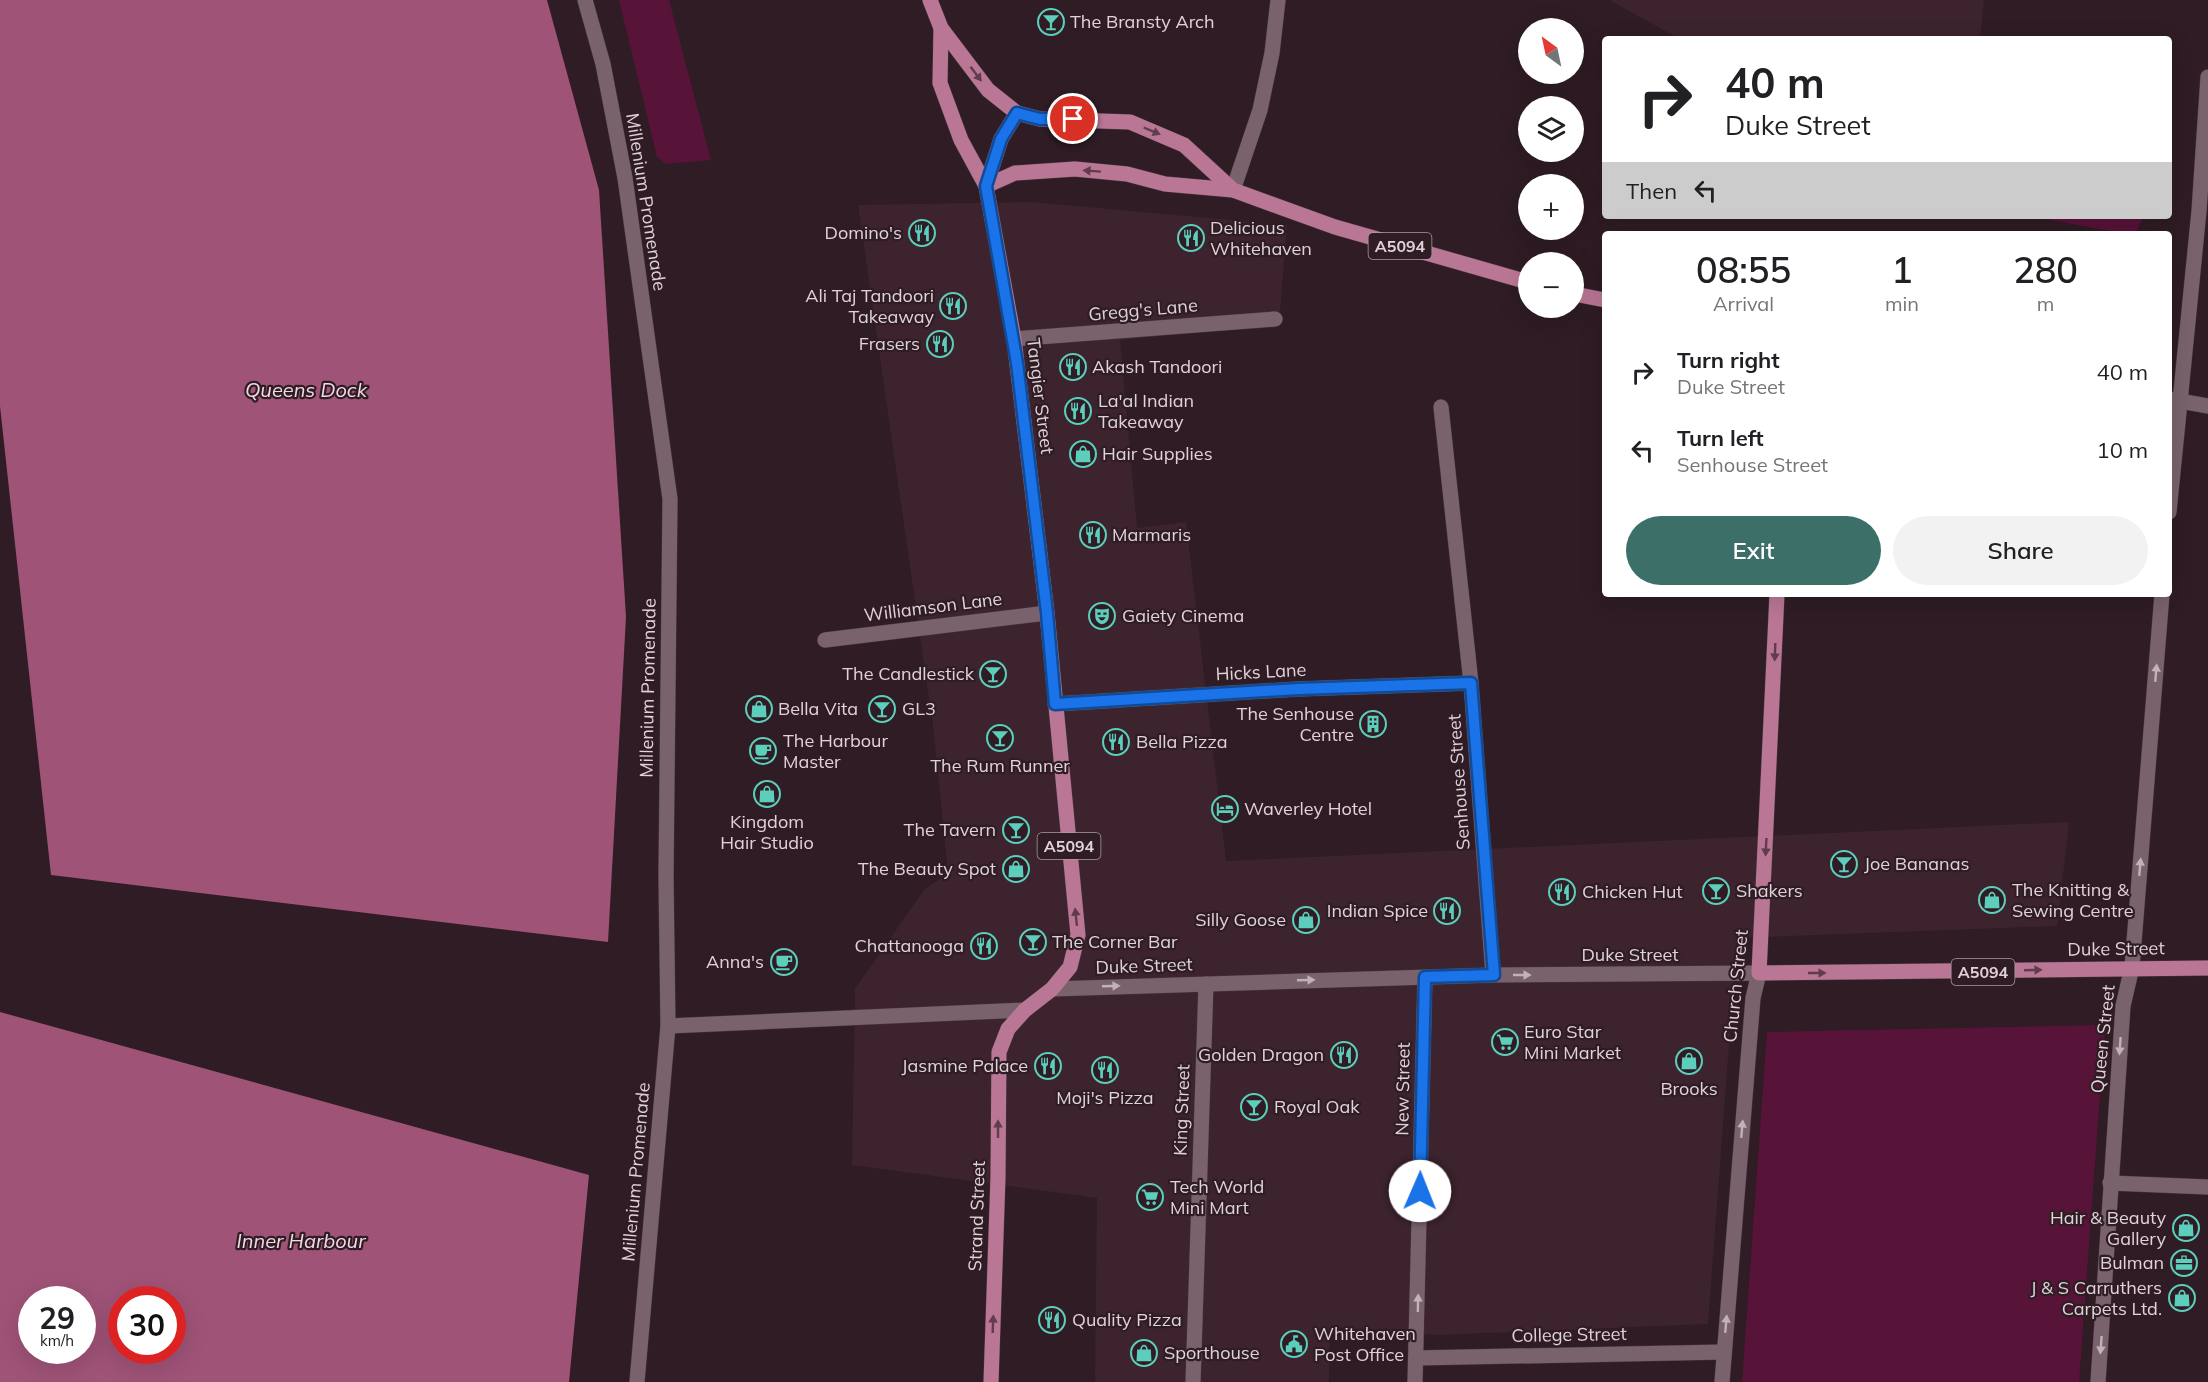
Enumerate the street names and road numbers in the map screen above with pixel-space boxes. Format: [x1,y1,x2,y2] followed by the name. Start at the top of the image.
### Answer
[621,111,672,292] street label: Millenium Promenade
[1368,233,1432,259] road number: A5094
[1087,293,1199,326] street label: Gregg's Lane
[1022,337,1059,455] street label: Tangier Street
[862,587,1003,626] street label: Williamson Lane
[634,598,661,778] street label: Millenium Promenade
[1215,658,1307,685] street label: Hicks Lane
[1442,713,1475,851] street label: Senhouse Street
[1038,833,1100,859] road number: A5094
[1718,928,1753,1044] street label: Church Street
[2067,936,2165,961] street label: Duke Street
[1581,943,1679,966] street label: Duke Street
[1095,952,1193,979] street label: Duke Street
[1952,959,2014,985] road number: A5094
[2085,984,2120,1094] street label: Queen Street
[1390,1042,1415,1136] street label: New Street
[1168,1064,1195,1156] street label: King Street
[616,1082,655,1262] street label: Millenium Promenade
[963,1160,990,1272] street label: Strand Street
[1511,1322,1627,1347] street label: College Street

